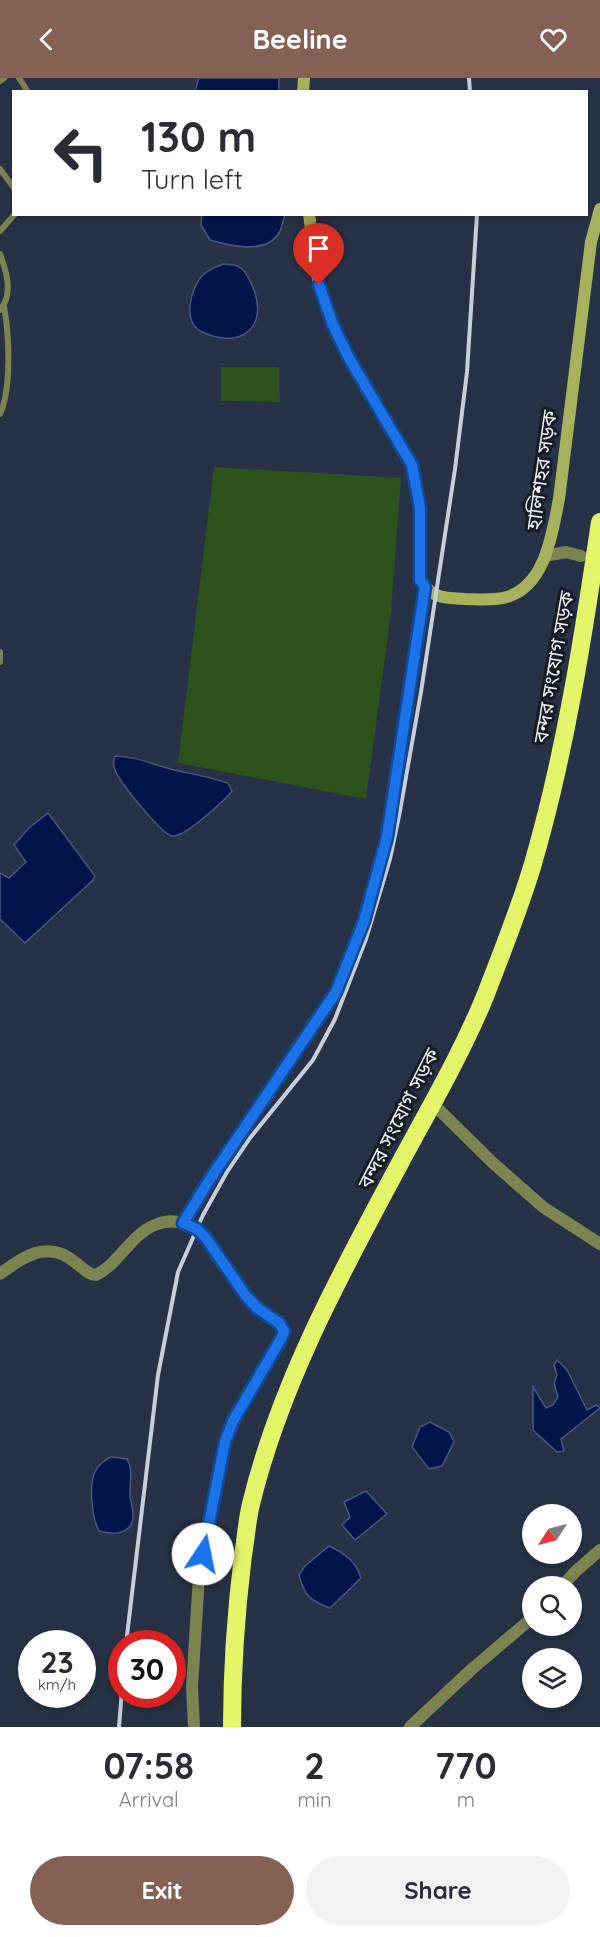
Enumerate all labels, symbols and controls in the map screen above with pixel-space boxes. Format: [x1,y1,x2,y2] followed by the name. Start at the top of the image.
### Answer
[252,22,348,56] text: Beeline
[30,23,63,56] icon: back
[537,23,570,56] icon: heart
[141,110,256,163] text: 130 m
[42,114,120,192] icon: left
[141,162,243,196] text: Turn left
[293,223,344,285] pin
[302,232,335,265] icon: arrive
[520,408,562,532] street label: হালিশহর সড়ক
[527,588,579,746] street label: বন্দর সংযোগ সড়ক
[351,1043,444,1193] street label: বন্দর সংযোগ সড়ক
[522,1504,582,1564] north arrow
[522,1504,582,1708] map controls
[171,1522,235,1586] position arrow
[522,1576,582,1636] button: search
[108,1630,186,1708] speed limit sign: 30
[40,1643,74,1681] text: 23
[522,1648,582,1708] button: layers
[38,1675,76,1694] text: km/h
[103,1743,194,1788] text: 07:58
[304,1743,325,1788] text: 2
[435,1743,497,1788] text: 770
[119,1787,179,1812] text: Arrival
[297,1787,332,1812] text: min
[457,1787,475,1812] text: m
[30,1856,294,1925] button: Exit
[306,1856,570,1925] button: Share

